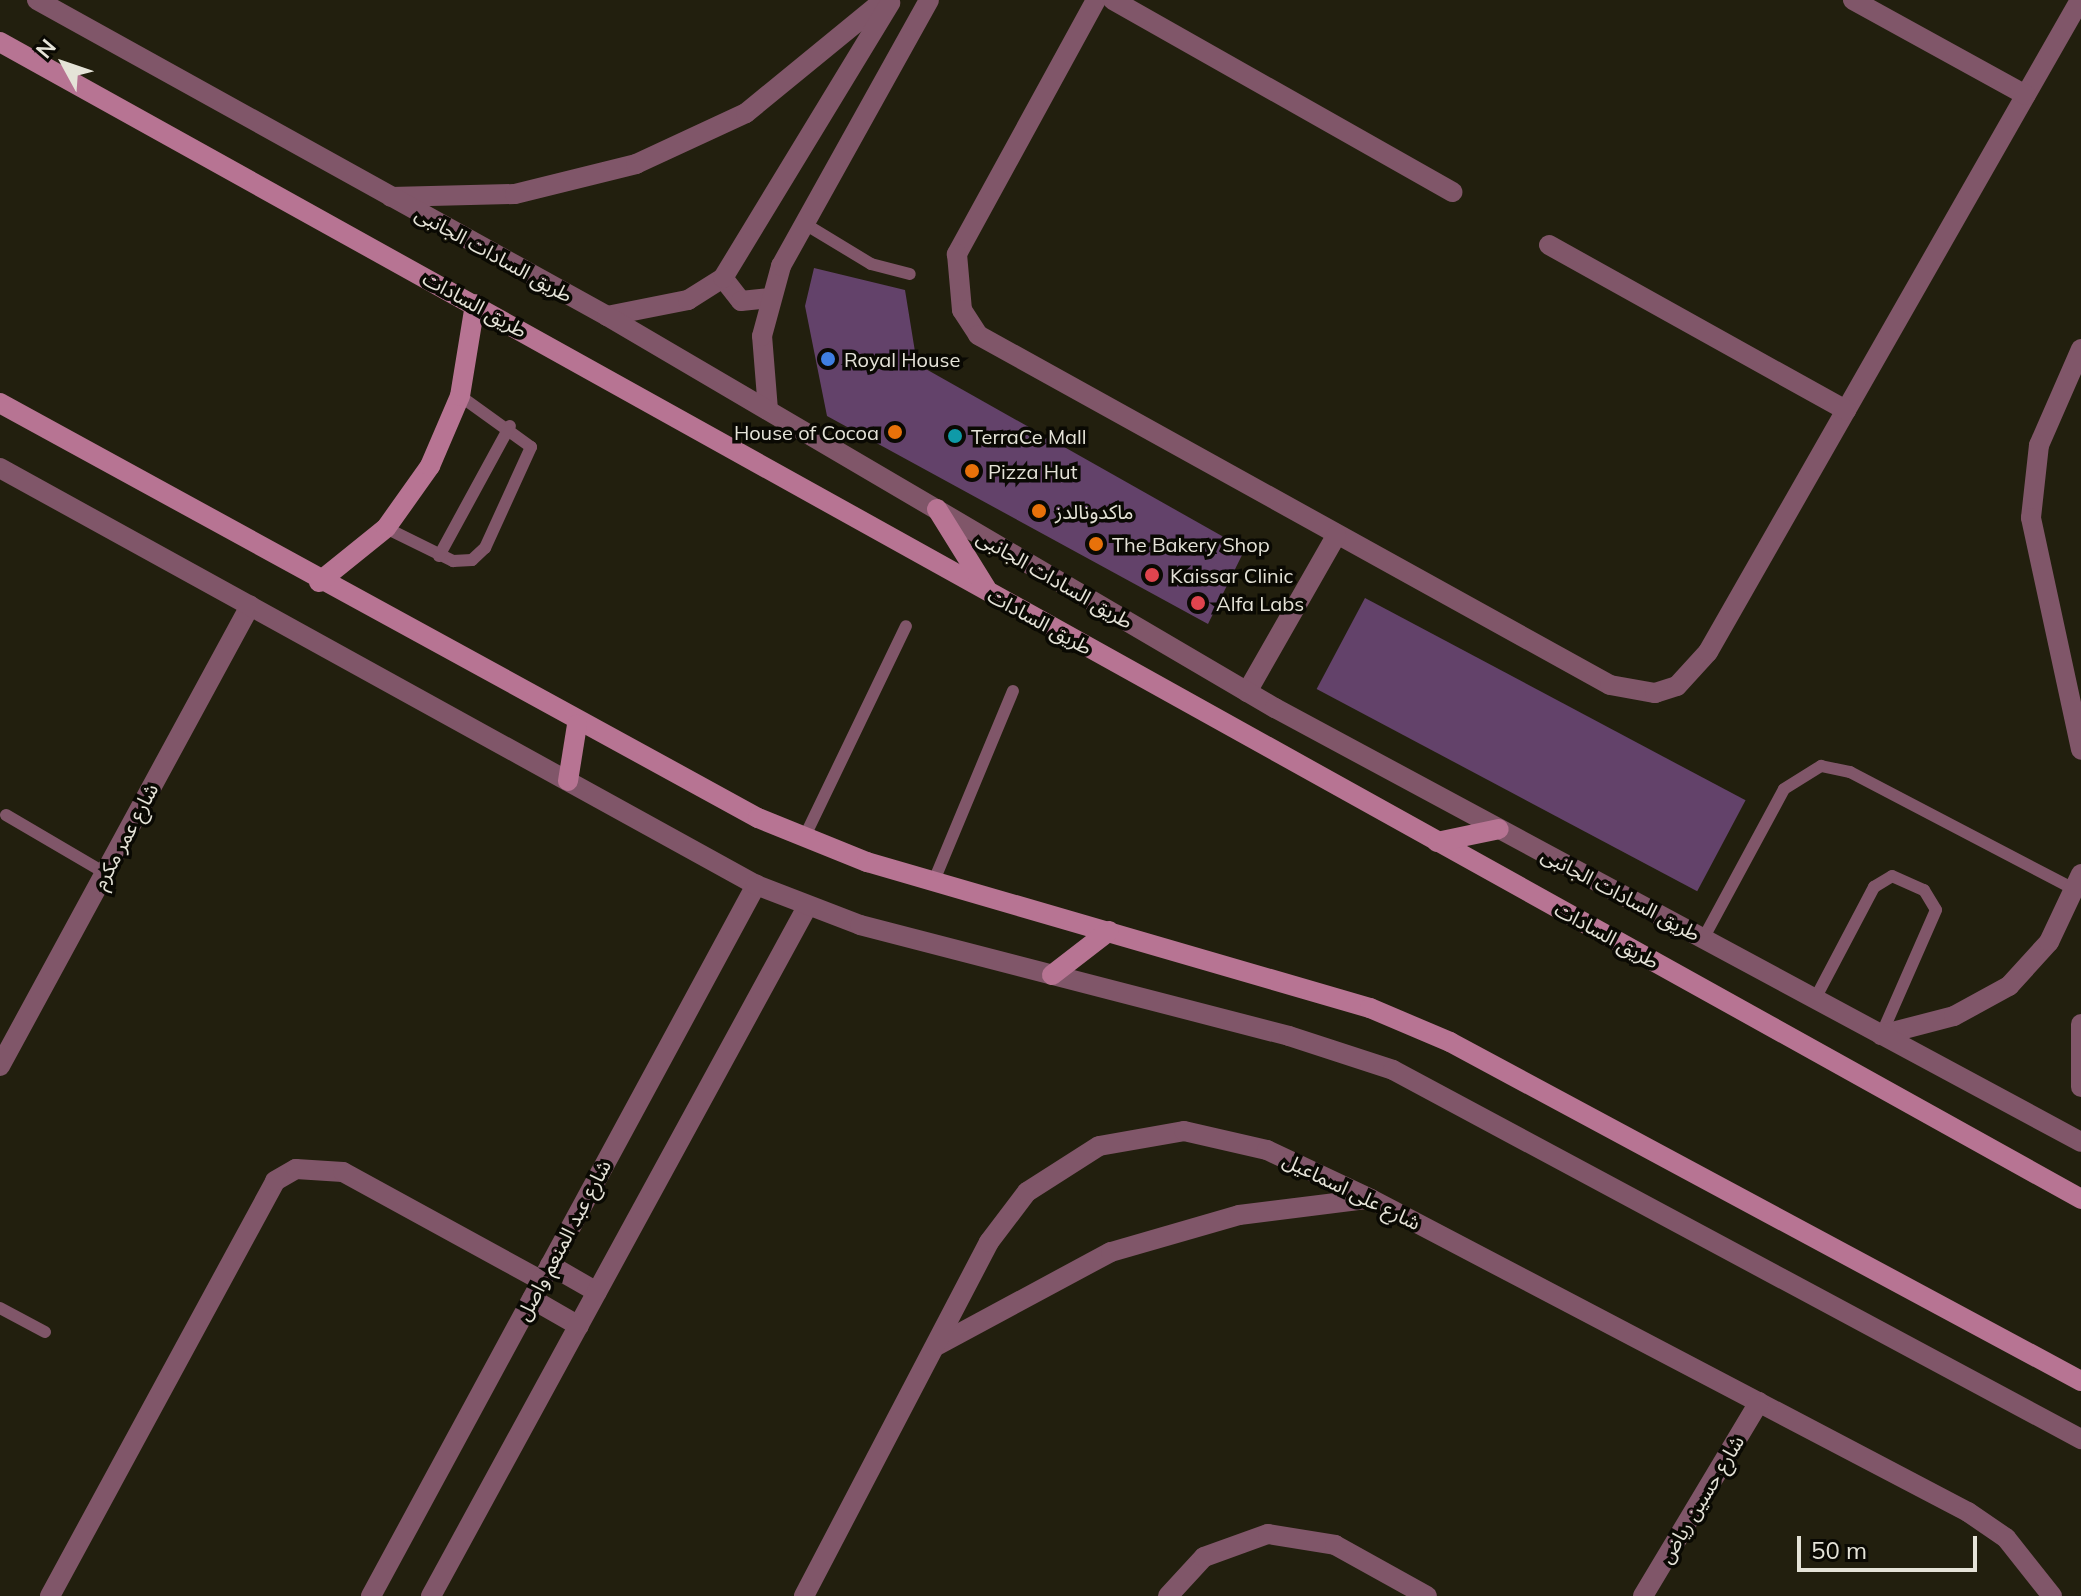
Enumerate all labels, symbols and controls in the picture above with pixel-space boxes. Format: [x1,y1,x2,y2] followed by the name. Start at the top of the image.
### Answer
[24,24,104,104] north arrow
[30,33,62,64] text: N
[411,201,577,307] street label: طريق السادات الجانبى
[419,266,531,342] street label: طريق السادات
[844,347,960,371] place label: Royal House
[819,350,837,368] marker: Royal House
[734,420,879,444] place label: House of Cocoa
[886,423,904,441] marker: House of Cocoa
[971,424,1087,448] place label: TerraCe Mall
[946,427,964,445] marker: TerraCe Mall
[988,459,1078,483] place label: Pizza Hut
[963,462,981,480] marker: Pizza Hut
[1055,499,1134,523] place label: ماكدونالدز
[1030,502,1048,520] marker: ماكدونالدز
[973,525,1137,633] street label: طريق السادات الجانبى
[1112,532,1270,556] place label: The Bakery Shop
[1087,535,1105,553] marker: The Bakery Shop
[1170,563,1293,587] place label: Kaissar Clinic
[1141,564,1163,586] marker: Kaissar Clinic
[984,583,1096,659] street label: طريق السادات
[1216,591,1304,615] place label: Alfa Labs
[1187,592,1209,614] marker: Alfa Labs
[87,779,163,893] street label: شارع عمر مكرم
[1538,842,1704,946] street label: طريق السادات الجانبى
[1551,897,1663,973] street label: طريق السادات
[1279,1147,1425,1235] street label: شارع على اسماعيل
[510,1156,616,1324] street label: شارع عبد المنعم واصل
[1653,1431,1749,1567] street label: شارع حسين رياض
[1801,1520,1981,1570] scale bar
[1811,1535,1867,1565] text: 50 m

